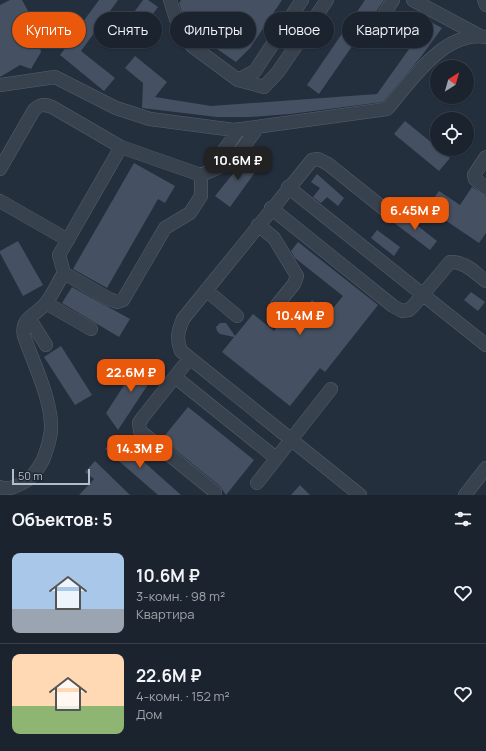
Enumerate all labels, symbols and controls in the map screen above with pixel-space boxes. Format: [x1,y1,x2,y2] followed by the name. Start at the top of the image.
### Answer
[12,12,86,48] chip: Купить
[94,12,162,48] chip: Снять
[170,12,256,48] chip: Фильтры
[264,12,334,48] chip: Новое
[342,12,433,48] chip: Квартира
[430,60,474,104] north arrow
[430,60,474,156] map controls
[430,112,474,156] button: locate
[201,147,275,181] pin: 10.6M ₽
[214,151,262,169] text: 10.6M ₽
[378,197,452,231] pin: 6.45M ₽
[390,201,440,219] text: 6.45M ₽
[263,302,337,336] pin: 10.4M ₽
[276,306,324,324] text: 10.4M ₽
[94,359,168,393] pin: 22.6M ₽
[106,363,156,381] text: 22.6M ₽
[103,435,177,469] pin: 14.3M ₽
[116,439,164,457] text: 14.3M ₽
[12,467,90,486] scale bar
[18,468,43,483] text: 50 m
[12,508,113,531] text: Объектов: 5
[452,508,474,530] icon: filters
[136,564,200,587] text: 10.6M ₽
[44,569,92,617] icon: home
[452,582,474,604] icon: heart
[136,587,225,605] text: 3-комн. · 98 m²
[136,605,195,623] text: Квартира
[136,664,202,687] text: 22.6M ₽
[44,670,92,718] icon: home
[452,683,474,705] icon: heart
[136,687,230,705] text: 4-комн. · 152 m²
[136,705,162,723] text: Дом

